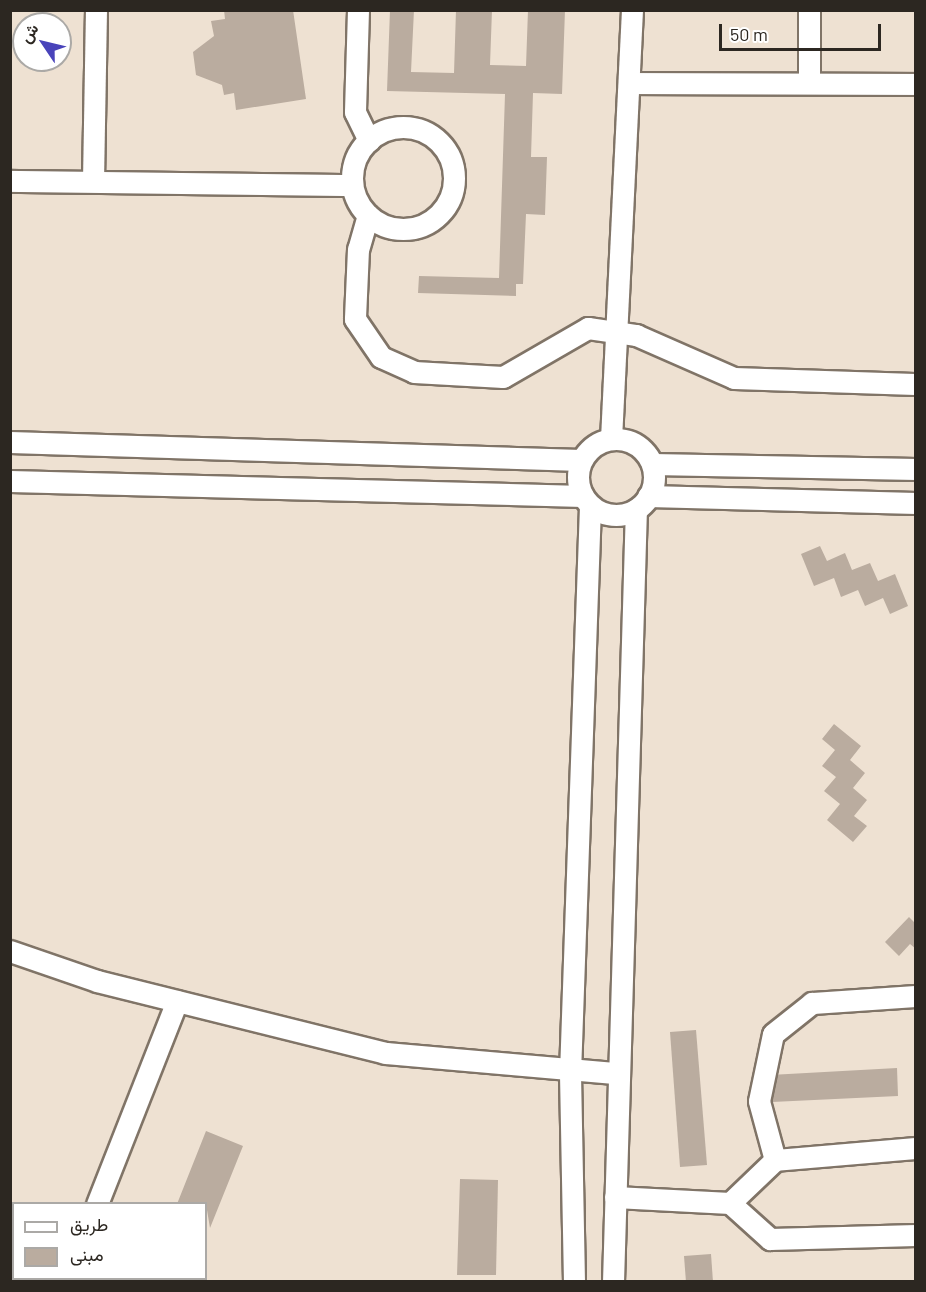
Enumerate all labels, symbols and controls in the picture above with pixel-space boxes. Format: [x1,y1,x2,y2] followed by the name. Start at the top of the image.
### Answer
[12,12,72,72] north arrow
[722,12,884,50] scale bar
[15,19,42,46] text: ش
[730,23,768,45] text: 50 m
[12,1202,207,1280] legend
[70,1213,108,1235] text: طريق
[70,1243,104,1265] text: مبنى

